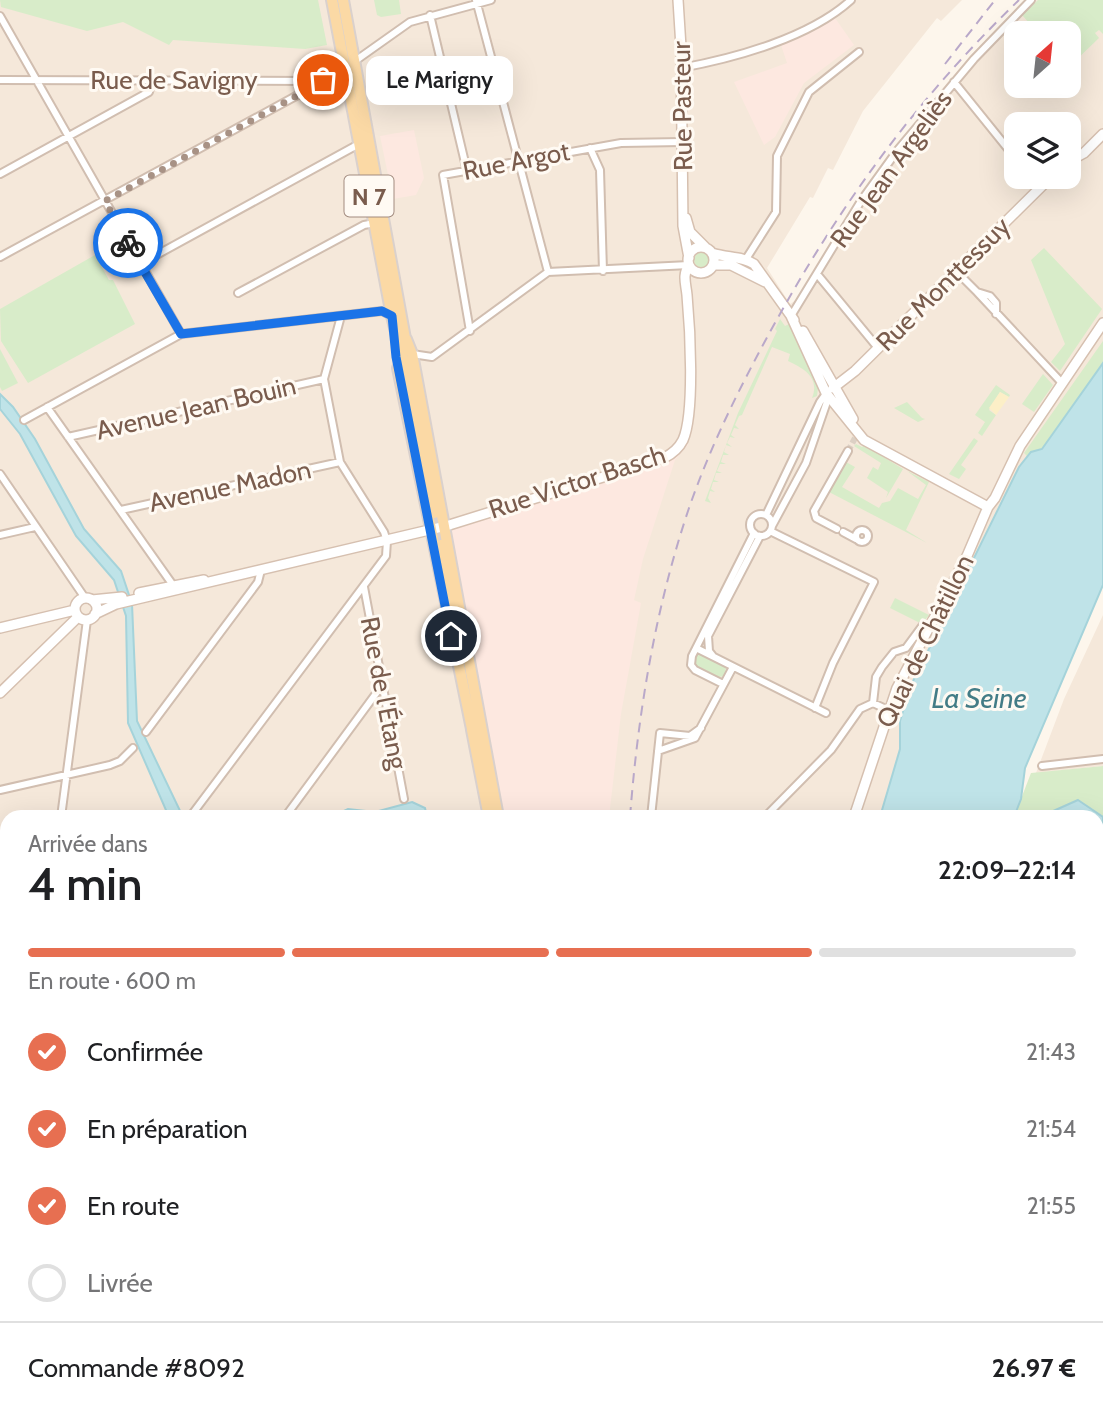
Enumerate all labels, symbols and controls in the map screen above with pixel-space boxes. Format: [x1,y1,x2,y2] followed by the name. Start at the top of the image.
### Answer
[1004,21,1082,98] north arrow
[1004,21,1081,189] map controls
[665,40,699,171] street label: Rue Pasteur
[293,50,353,110] pin
[365,56,512,104] callout: Le Marigny
[304,61,342,99] icon: bag
[90,64,258,96] street label: Rue de Savigny
[386,66,493,94] text: Le Marigny
[823,84,959,254] street label: Rue Jean Argeliès
[1004,112,1081,189] button: layers
[460,135,572,187] street label: Rue Argot
[344,176,394,216] road number: N 7
[93,208,163,278] courier
[869,210,1017,358] street label: Rue Monttessuy
[109,224,147,262] icon: bike
[93,369,299,447] street label: Avenue Jean Bouin
[484,438,670,526] street label: Rue Victor Basch
[146,453,314,519] street label: Avenue Madon
[869,549,981,733] street label: Quai de Châtillon
[421,606,481,666] pin
[354,614,415,773] street label: Rue de l'Étang
[432,617,470,655] icon: home
[931,681,1027,715] water label: La Seine
[28,830,148,858] text: Arrivée dans
[938,854,1076,886] text: 22:09–22:14
[28,856,142,912] text: 4 min
[28,967,196,995] text: En route · 600 m
[28,1033,66,1071] icon: check
[87,1036,203,1068] text: Confirmée
[1026,1038,1076,1066] text: 21:43
[28,1110,66,1148] icon: check
[87,1113,248,1145] text: En préparation
[1026,1115,1076,1143] text: 21:54
[28,1187,66,1225] icon: check
[87,1190,179,1222] text: En route
[1027,1192,1076,1220] text: 21:55
[87,1267,153,1299] text: Livrée
[28,1352,245,1384] text: Commande #8092
[992,1352,1076,1384] text: 26.97 €

